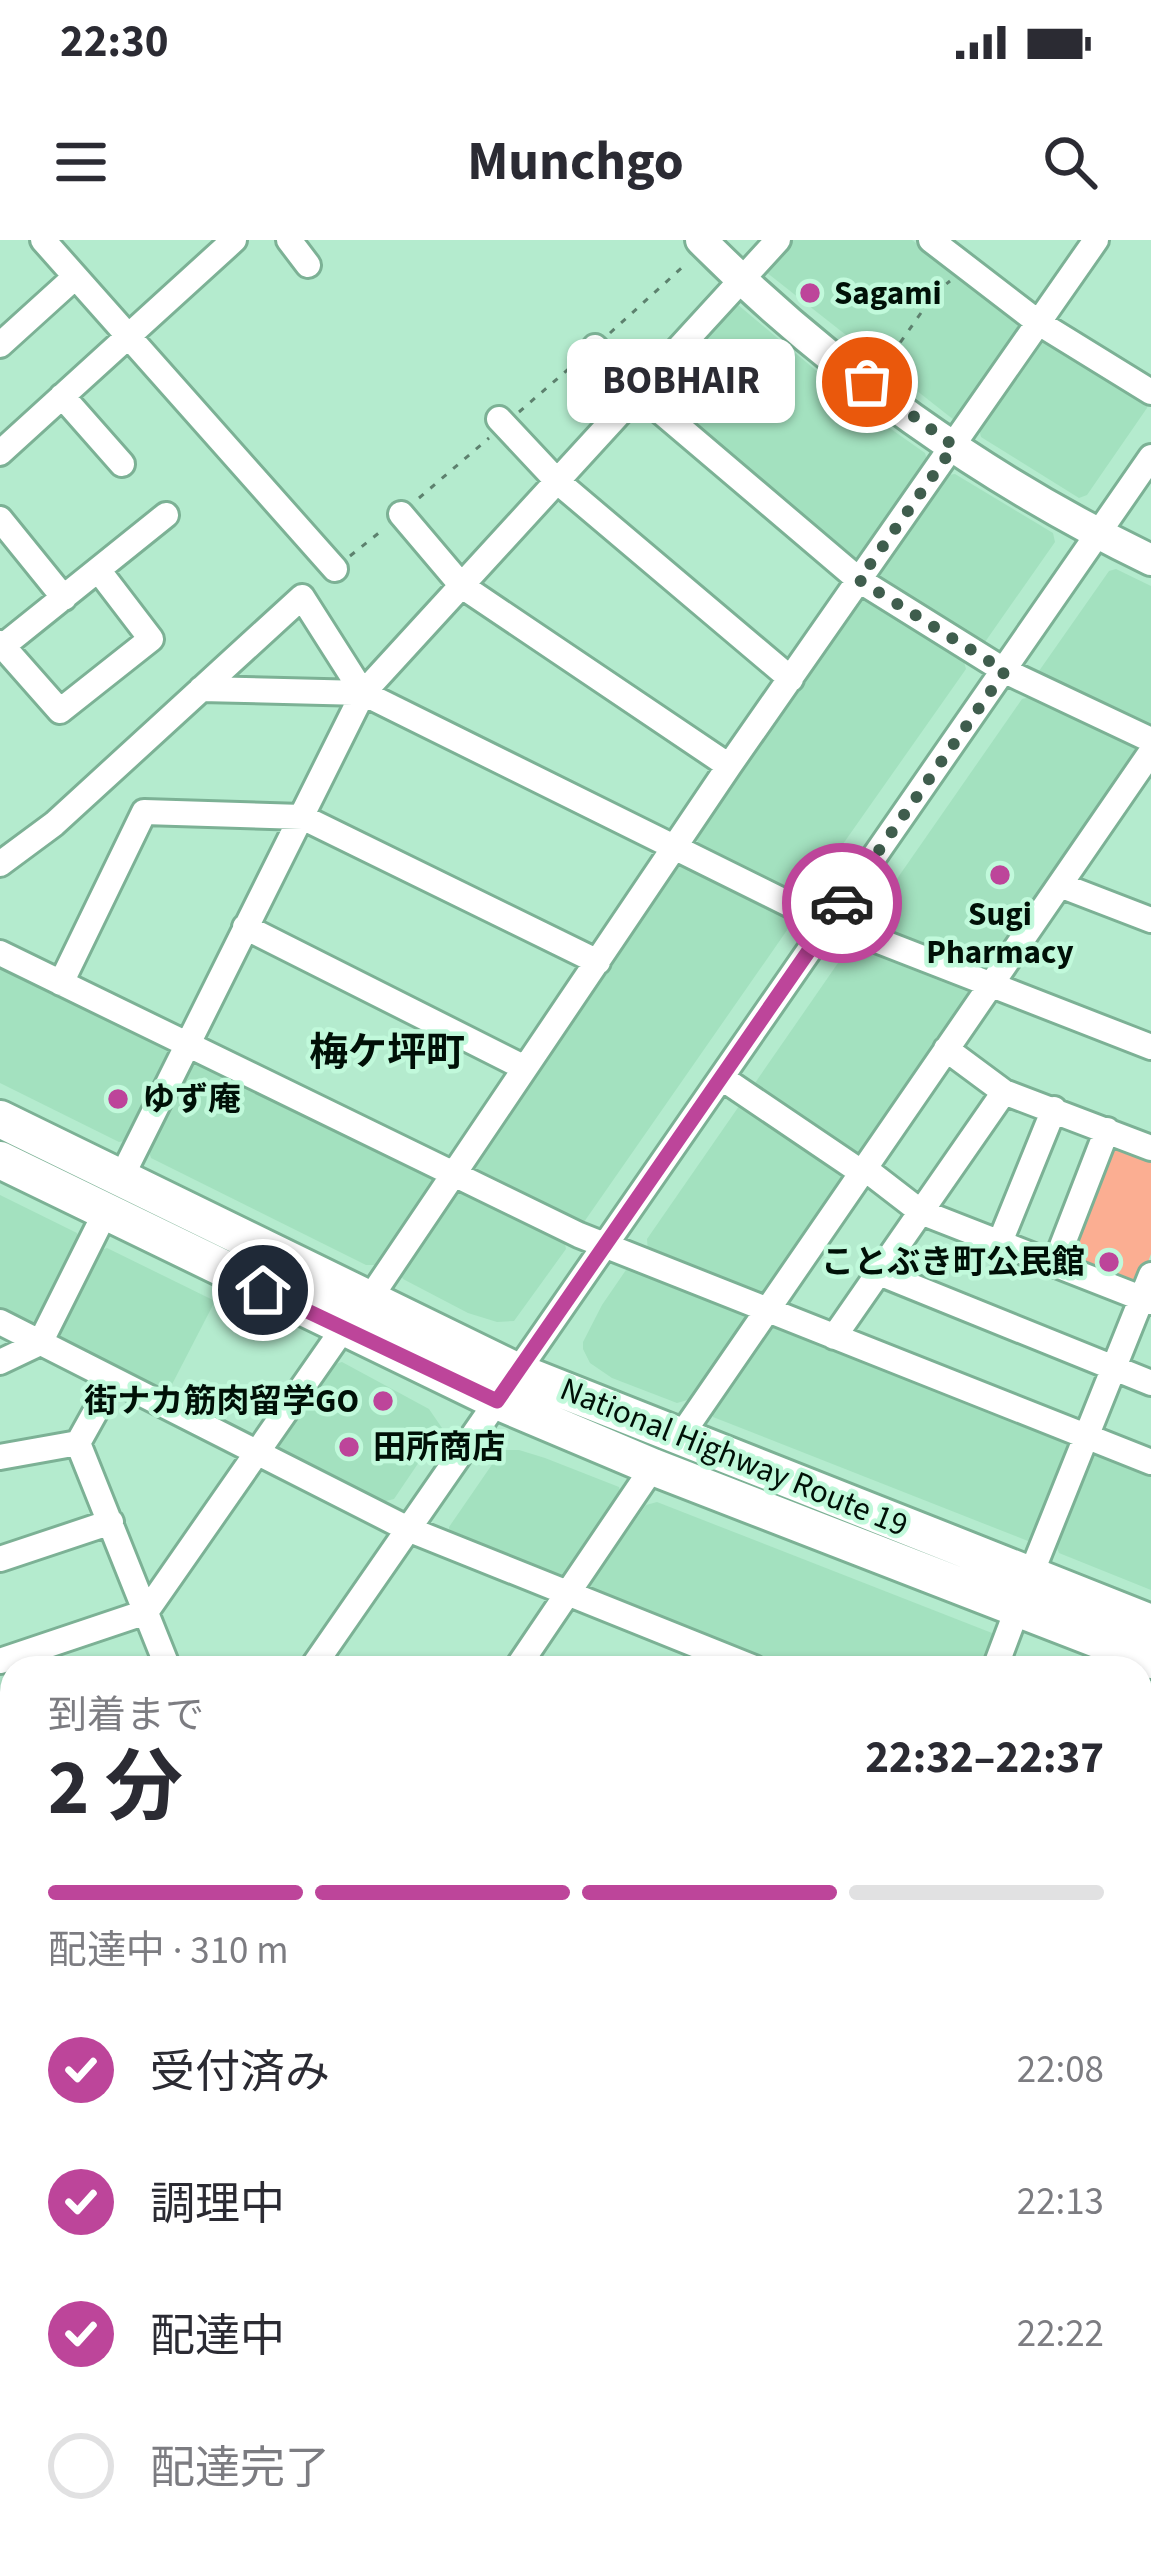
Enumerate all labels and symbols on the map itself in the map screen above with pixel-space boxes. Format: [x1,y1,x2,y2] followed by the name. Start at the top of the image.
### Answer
[834,270,942,317] place label: Sagami
[797,280,823,306] marker: Sagami
[816,331,918,433] pin
[567,340,795,424] callout: BOBHAIR
[782,843,902,963] courier
[987,862,1013,888] marker: Sugi Pharmacy
[926,891,1074,976] place label: Sugi Pharmacy
[309,1025,465,1081] district label: 梅ケ坪町
[142,1076,241,1123] place label: ゆず庵
[105,1086,131,1112] marker: ゆず庵
[212,1239,314,1341] pin
[821,1239,1085,1286] place label: ことぶき町公民館
[1096,1249,1122,1275] marker: ことぶき町公民館
[553,1366,915,1548] street label: National Highway Route 19
[84,1378,359,1425] place label: 街ナカ筋肉留学GO
[370,1388,396,1414] marker: 街ナカ筋肉留学GO
[373,1424,505,1471] place label: 田所商店
[336,1434,362,1460] marker: 田所商店

